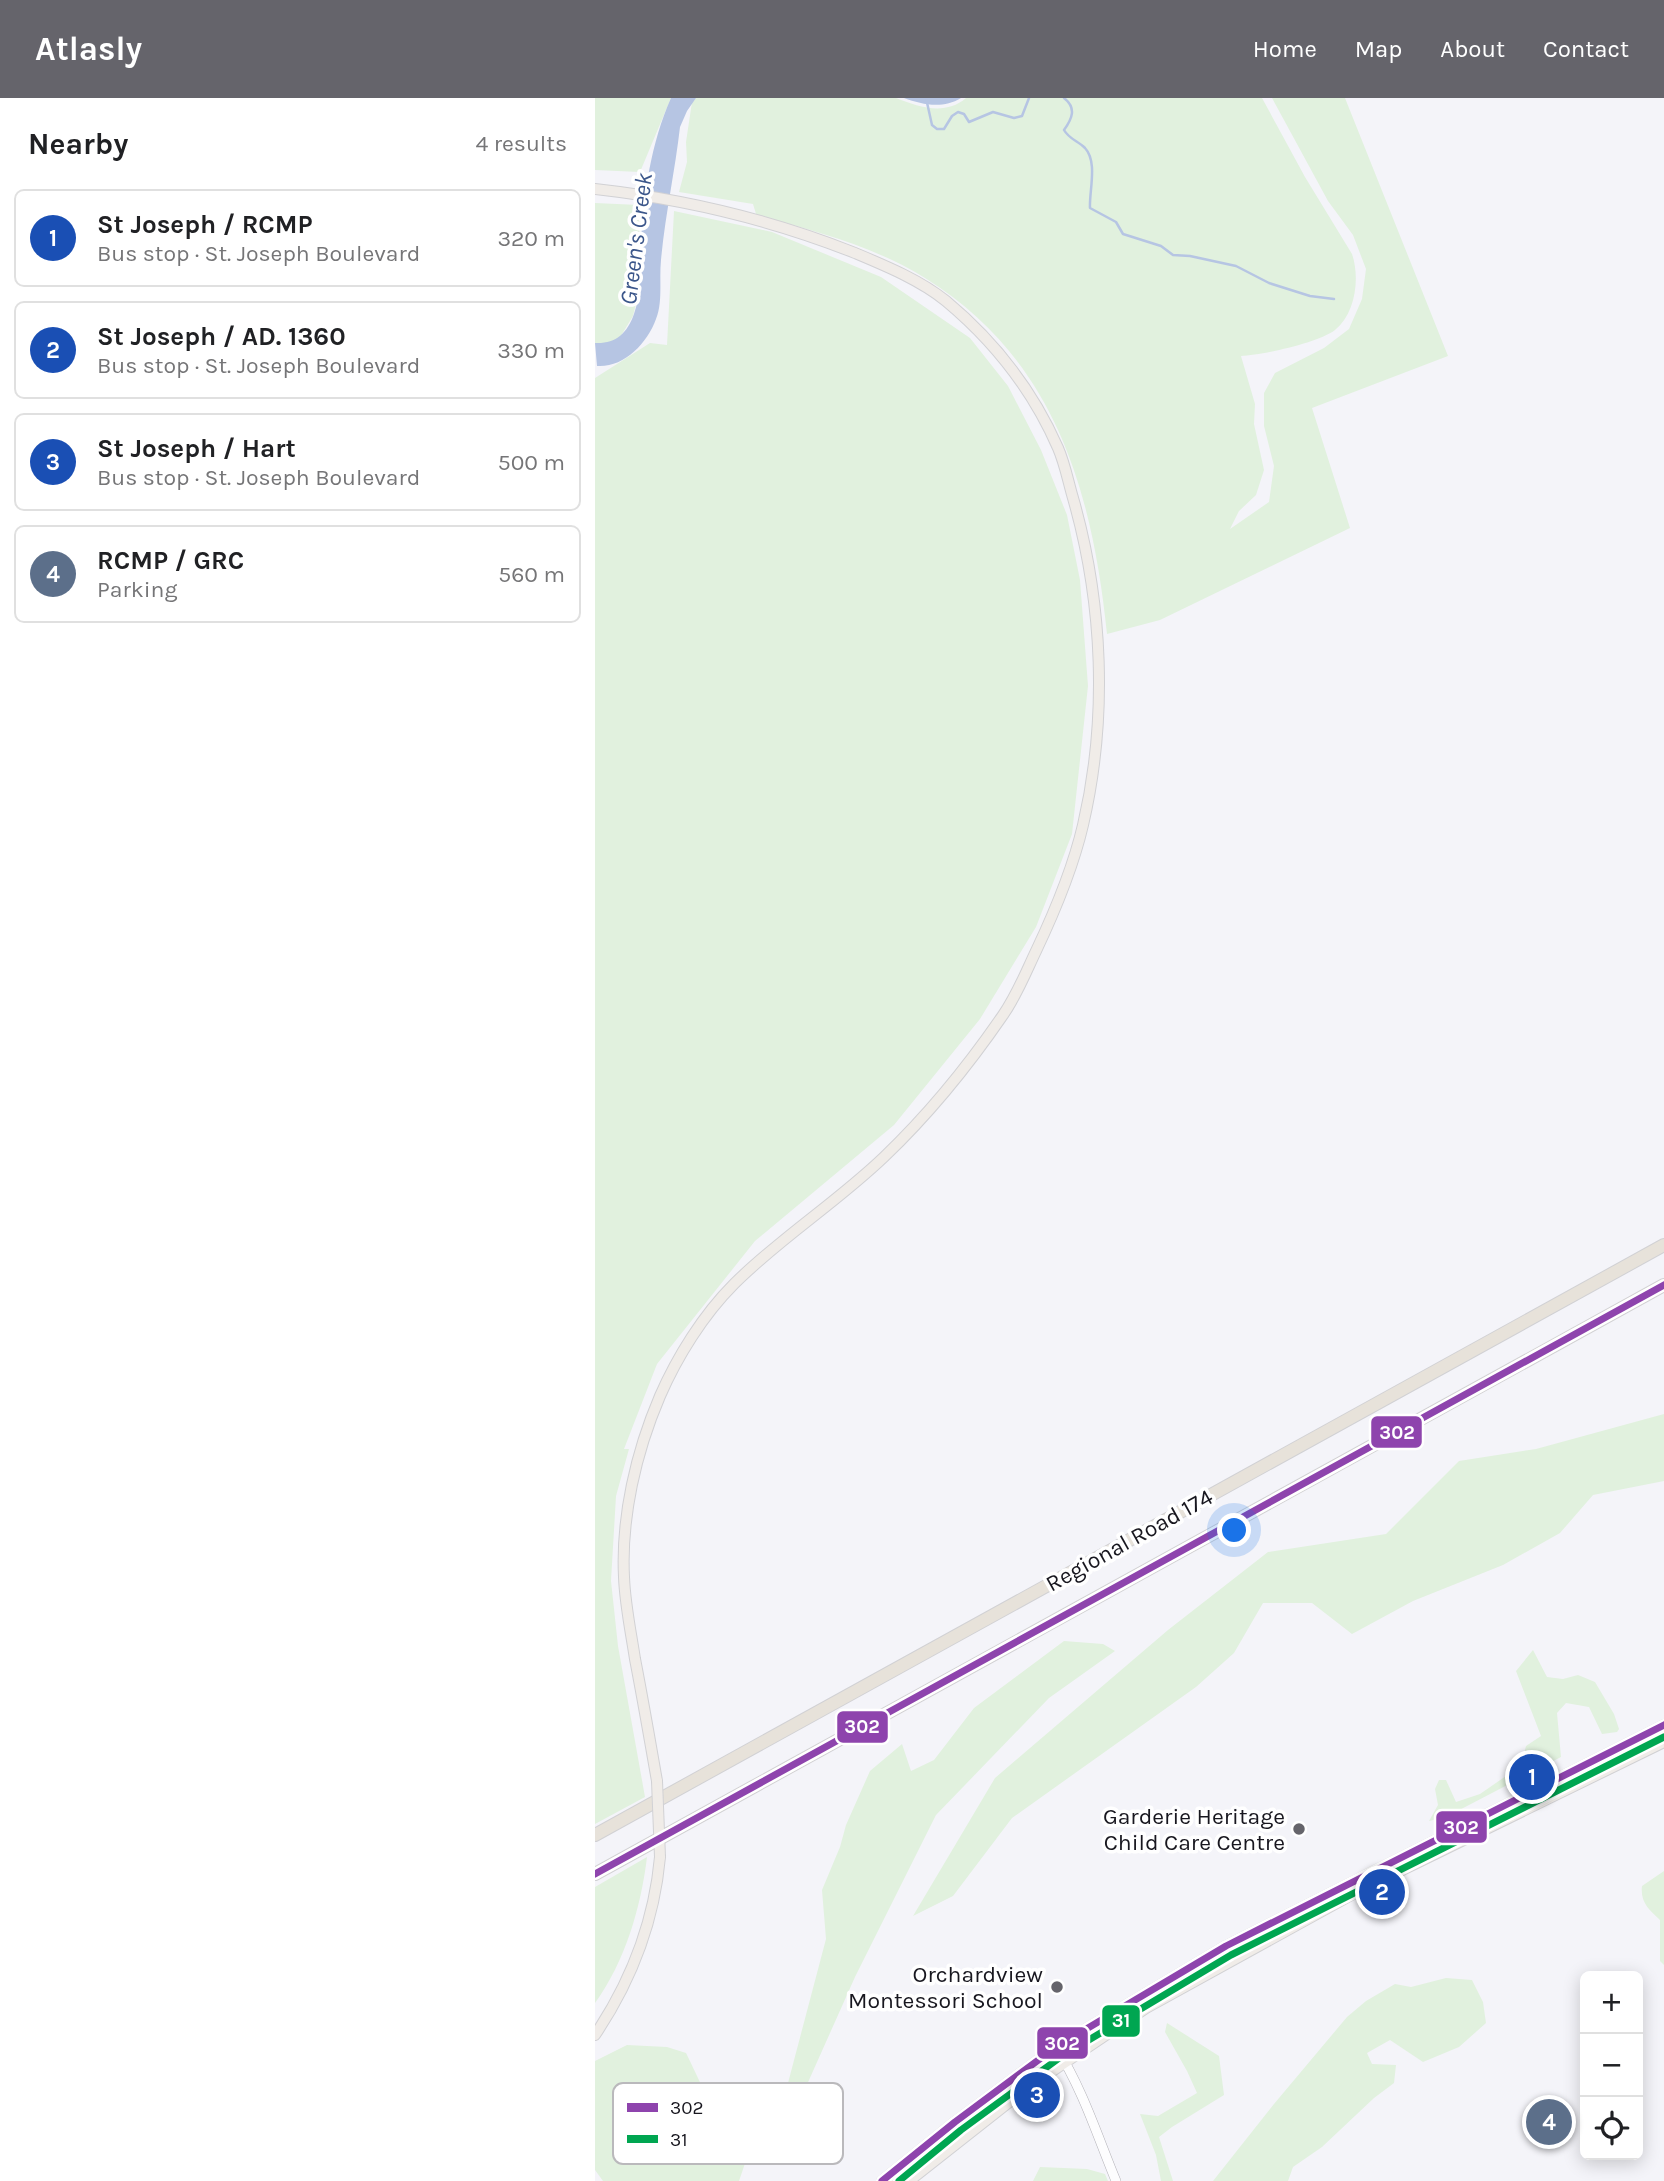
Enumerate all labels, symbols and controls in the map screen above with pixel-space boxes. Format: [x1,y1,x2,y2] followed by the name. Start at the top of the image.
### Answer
[35,30,142,68] text: Atlasly
[1253,35,1317,63] text: Home
[1355,35,1402,63] text: Map
[1440,35,1505,63] text: About
[1543,35,1629,63] text: Contact
[28,126,128,162] text: Nearby
[475,130,567,157] text: 4 results
[614,171,658,307] water label: Green's Creek
[97,209,313,240] text: St Joseph / RCMP
[49,225,57,252] text: 1
[497,225,565,252] text: 320 m
[97,240,420,267] text: Bus stop · St. Joseph Boulevard
[97,321,346,352] text: St Joseph / AD. 1360
[46,337,60,364] text: 2
[497,337,565,364] text: 330 m
[97,352,420,379] text: Bus stop · St. Joseph Boulevard
[97,433,296,464] text: St Joseph / Hart
[46,449,60,476] text: 3
[498,449,565,476] text: 500 m
[97,464,420,491] text: Bus stop · St. Joseph Boulevard
[97,545,244,576] text: RCMP / GRC
[46,561,60,588] text: 4
[498,561,565,588] text: 560 m
[97,576,177,603] text: Parking
[1370,1415,1423,1449] line badge: 302
[1379,1422,1415,1444] text: 302
[1041,1483,1217,1597] street label: Regional Road 174
[1217,1513,1251,1547] your location
[836,1710,889,1744] line badge: 302
[844,1716,880,1738] text: 302
[1509,1751,1555,1803] pin: 1
[1103,1803,1285,1856] place label: Garderie Heritage Child Care Centre
[1435,1810,1488,1844] line badge: 302
[1443,1817,1479,1839] text: 302
[1291,1821,1307,1837] marker: Garderie Heritage Child Care Centre
[1359,1866,1405,1918] pin: 2
[848,1961,1043,2014] place label: Orchardview Montessori School
[1580,1971,1643,2160] map controls
[1580,1971,1643,2034] button: +
[1049,1979,1065,1995] marker: Orchardview Montessori School
[1101,2004,1141,2038] line badge: 31
[1112,2010,1130,2032] text: 31
[1036,2026,1089,2060] line badge: 302
[1044,2033,1080,2055] text: 302
[1580,2034,1643,2097] button: −
[1014,2069,1060,2121] pin: 3
[613,2083,843,2164] legend
[1526,2096,1572,2148] pin: 4
[670,2097,704,2119] text: 302
[1580,2097,1643,2160] button: locate
[670,2129,688,2151] text: 31

